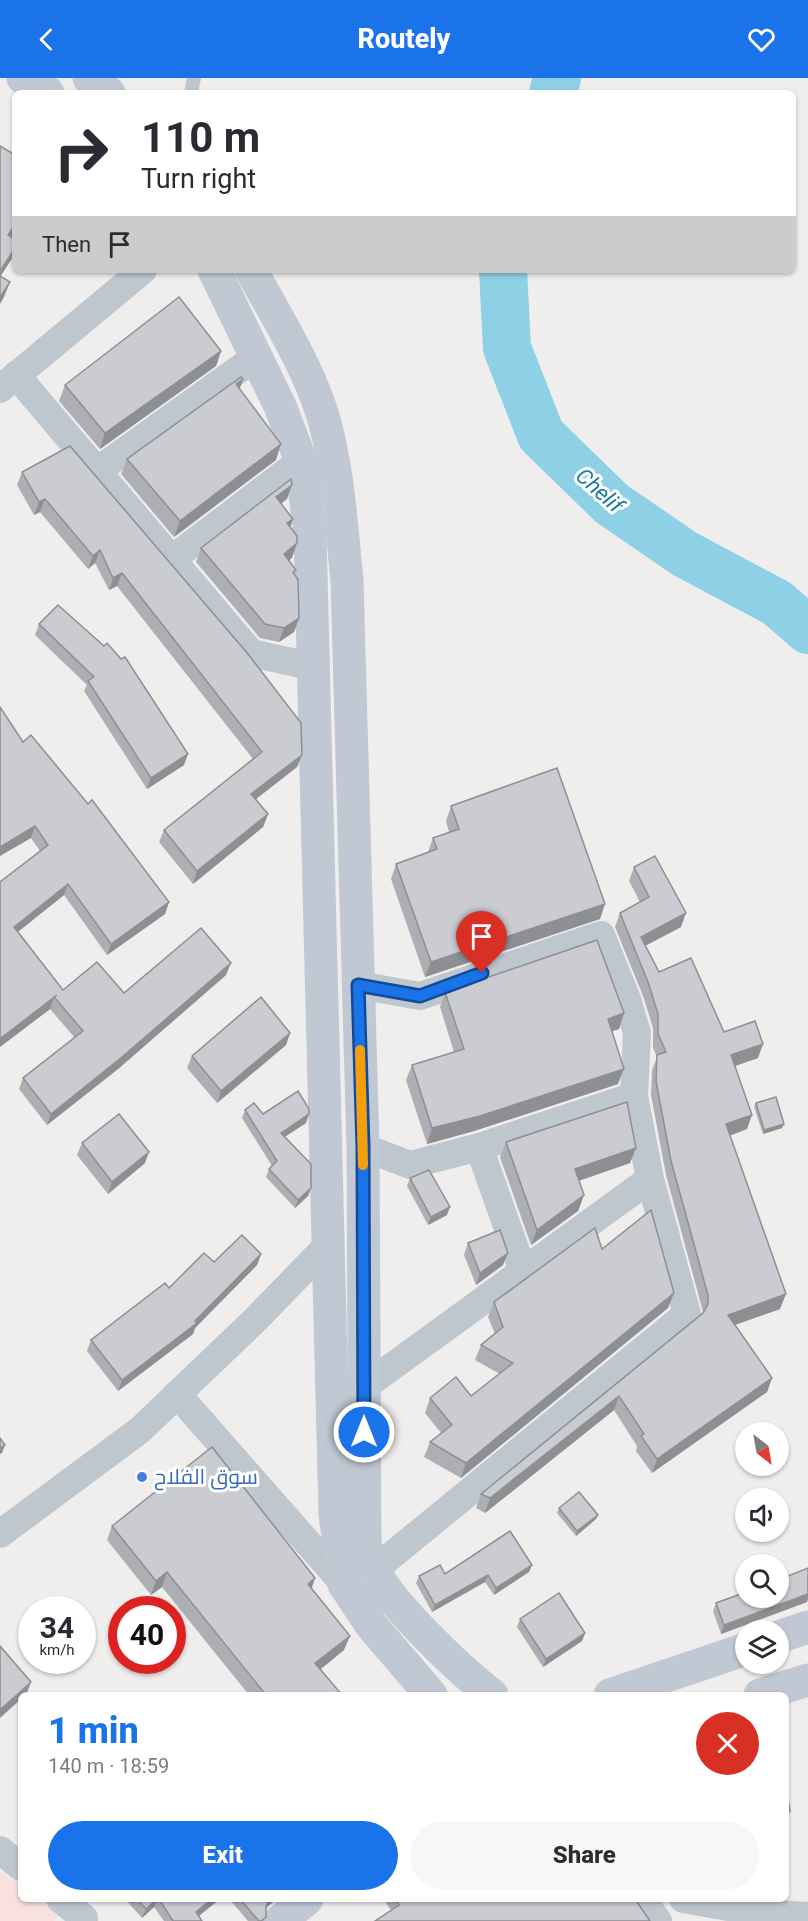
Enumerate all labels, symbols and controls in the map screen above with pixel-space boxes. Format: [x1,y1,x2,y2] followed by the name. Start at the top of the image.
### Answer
[30,23,63,56] icon: back
[358,23,450,55] text: Routely
[745,23,778,56] icon: heart
[141,113,260,162] text: 110 m
[42,114,120,192] icon: right
[141,163,256,195] text: Turn right
[103,228,136,261] icon: arrive
[42,232,91,257] text: Then
[571,463,630,520] water label: Chelif
[456,911,507,973] pin
[465,920,498,953] icon: arrive
[332,1400,396,1464] position arrow
[735,1422,789,1476] north arrow
[735,1422,789,1674] map controls
[154,1465,258,1491] place label: سوق الفلاح
[135,1470,149,1484] marker: سوق الفلاح
[735,1488,789,1542] button: sound
[735,1554,789,1608] button: search
[108,1596,186,1674] speed limit sign: 40
[40,1610,74,1645] text: 34
[735,1620,789,1674] button: layers
[39,1641,75,1659] text: km/h
[48,1710,139,1752] text: 1 min
[696,1712,759,1775] button: close
[48,1754,169,1778] text: 140 m · 18:59
[48,1821,398,1890] button: Exit
[410,1821,759,1890] button: Share

